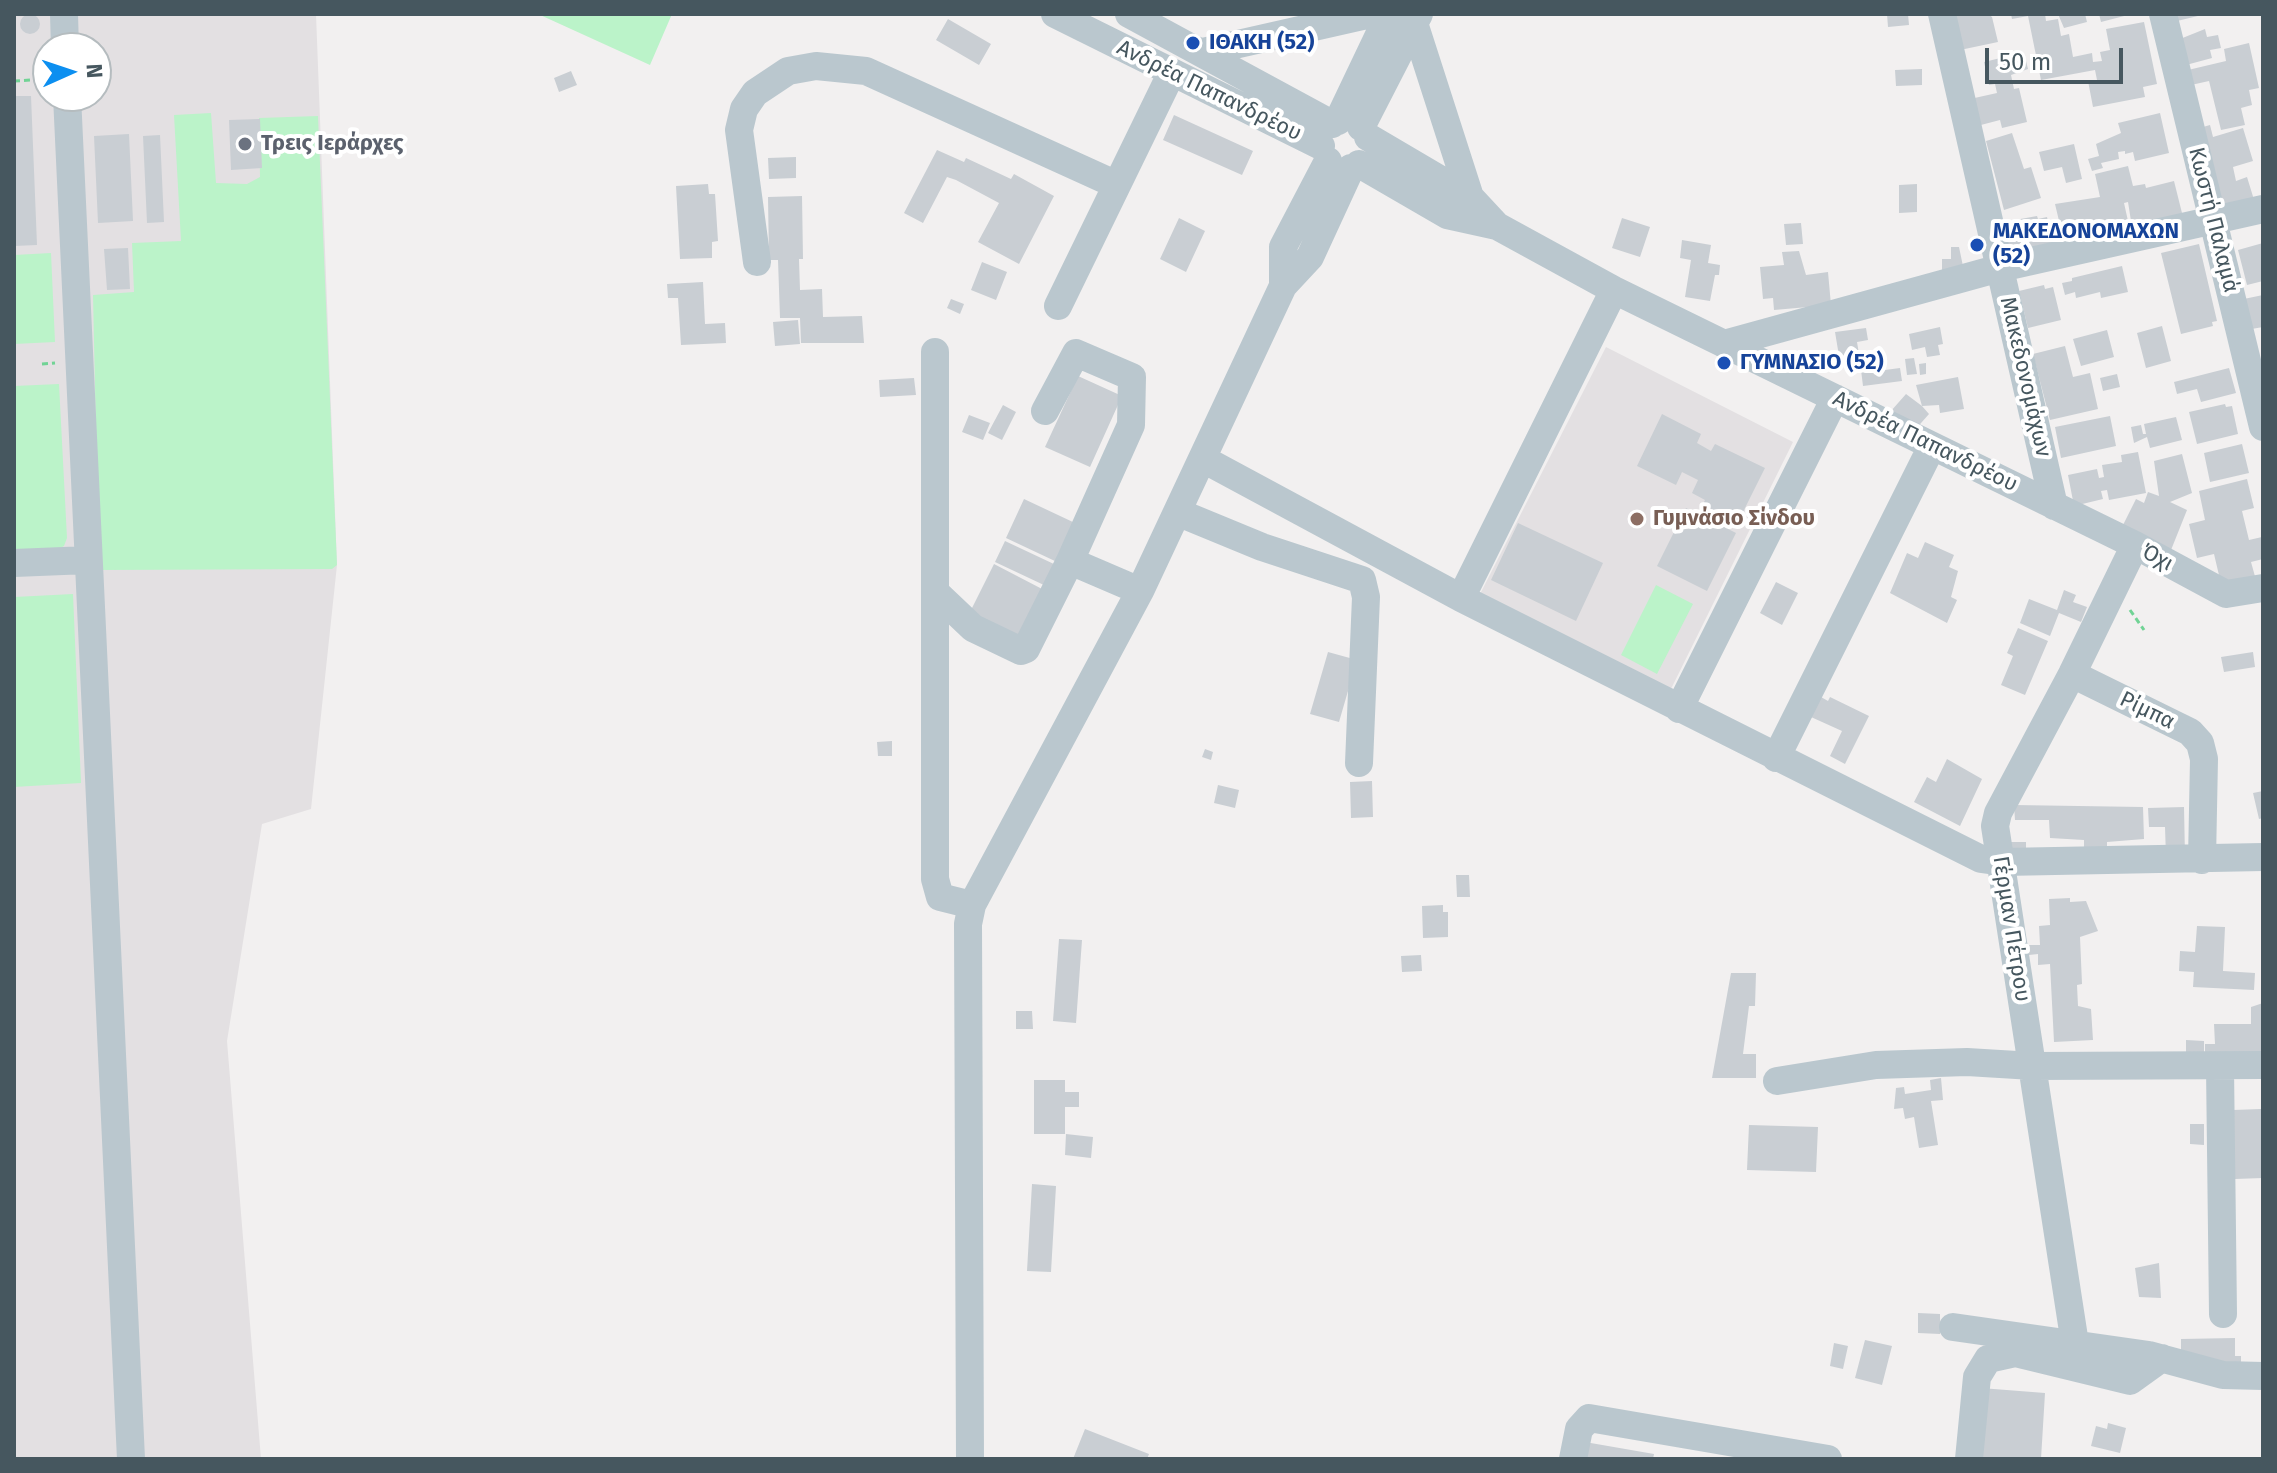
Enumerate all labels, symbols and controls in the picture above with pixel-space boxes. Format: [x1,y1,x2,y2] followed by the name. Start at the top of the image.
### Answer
[1209,30,1314,56] place label: ΙΘΑΚΗ (52)
[32,32,112,112] north arrow
[1989,32,2127,82] scale bar
[1184,34,1202,52] marker: ΙΘΑΚΗ (52)
[1112,35,1306,147] street label: Ανδρέα Παπανδρέου
[1999,48,2051,76] text: 50 m
[81,63,108,79] text: N
[261,131,403,157] place label: Τρεις Ιεράρχες
[236,135,254,153] marker: Τρεις Ιεράρχες
[2182,145,2244,295] street label: Κωστή Παλαμά
[1993,219,2179,270] place label: ΜΑΚΕΔΟΝΟΜΑΧΩΝ (52)
[1968,236,1986,254] marker: ΜΑΚΕΔΟΝΟΜΑΧΩΝ (52)
[1994,294,2056,460] street label: Μακεδονομάχων
[1740,350,1884,376] place label: ΓΥΜΝΑΣΙΟ (52)
[1715,354,1733,372] marker: ΓΥΜΝΑΣΙΟ (52)
[1828,386,2022,498] street label: Ανδρέα Παπανδρέου
[1653,506,1815,532] place label: Γυμνάσιο Σίνδου
[1628,510,1646,528] marker: Γυμνάσιο Σίνδου
[2136,539,2178,577] street label: Όχι
[2115,686,2179,736] street label: Ρίμπα
[1986,854,2036,1004] street label: Γέρμαν Πέτρου

